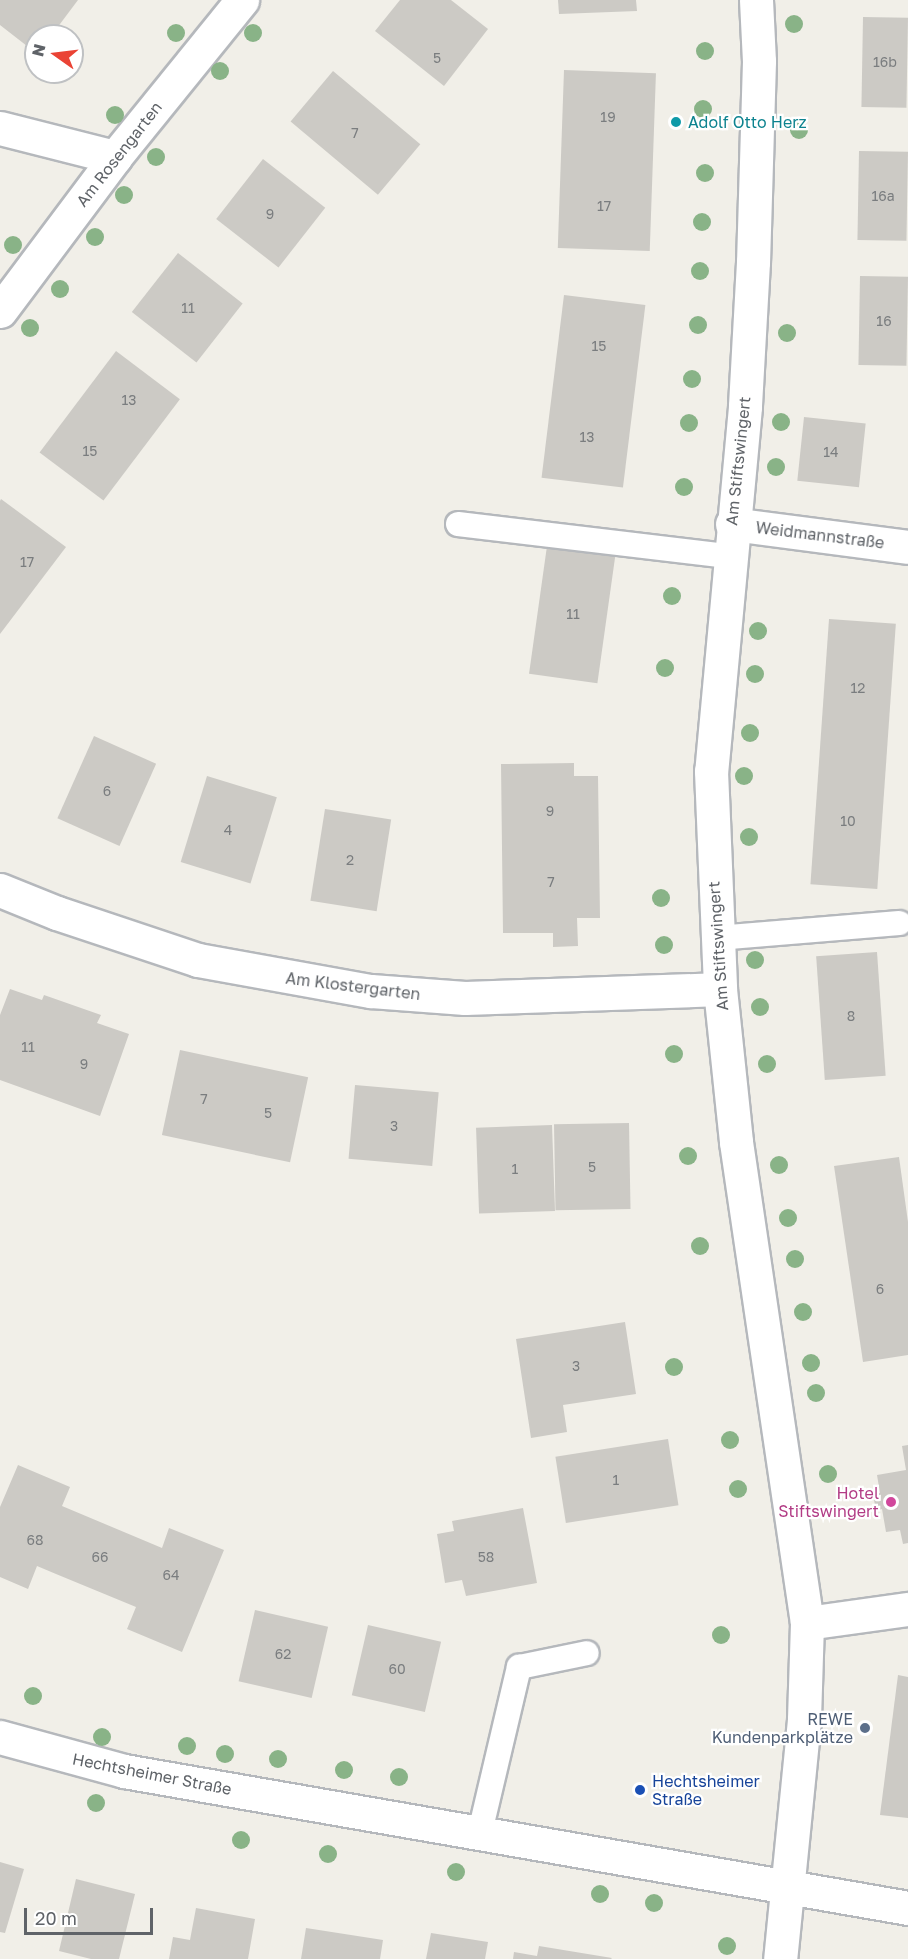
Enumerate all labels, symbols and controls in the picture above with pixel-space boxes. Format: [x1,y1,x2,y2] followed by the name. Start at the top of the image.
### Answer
[24,24,84,84] north arrow
[27,42,50,58] text: N
[433,50,441,66] house number: 5
[873,54,897,70] house number: 16b
[72,98,166,210] street label: Am Rosengarten
[600,109,616,125] house number: 19
[688,112,807,132] place label: Adolf Otto Herz
[669,115,683,129] marker: Adolf Otto Herz
[351,125,359,141] house number: 7
[871,188,895,204] house number: 16a
[597,198,611,214] house number: 17
[266,206,274,222] house number: 9
[181,300,195,316] house number: 11
[876,313,892,329] house number: 16
[592,338,606,354] house number: 15
[122,392,136,408] house number: 13
[722,396,754,526] street label: Am Stiftswingert
[580,429,594,445] house number: 13
[83,443,97,459] house number: 15
[823,444,839,460] house number: 14
[755,518,885,552] street label: Weidmannstraße
[20,554,34,570] house number: 17
[566,606,580,622] house number: 11
[851,680,865,696] house number: 12
[103,783,111,799] house number: 6
[546,803,554,819] house number: 9
[840,813,856,829] house number: 10
[224,822,232,838] house number: 4
[346,852,354,868] house number: 2
[547,874,555,890] house number: 7
[704,881,732,1011] street label: Am Stiftswingert
[285,968,421,1004] street label: Am Klostergarten
[847,1008,855,1024] house number: 8
[21,1039,35,1055] house number: 11
[80,1056,88,1072] house number: 9
[200,1091,208,1107] house number: 7
[264,1105,272,1121] house number: 5
[390,1118,398,1134] house number: 3
[588,1159,596,1175] house number: 5
[512,1161,518,1177] house number: 1
[876,1281,884,1297] house number: 6
[572,1358,580,1374] house number: 3
[613,1472,619,1488] house number: 1
[778,1483,879,1521] place label: Hotel Stiftswingert
[884,1495,898,1509] marker: Hotel Stiftswingert
[26,1532,44,1548] house number: 68
[92,1549,108,1565] house number: 66
[478,1549,494,1565] house number: 58
[162,1567,180,1583] house number: 64
[275,1646,291,1662] house number: 62
[388,1661,406,1677] house number: 60
[712,1709,853,1747] place label: REWE Kundenparkplätze
[858,1721,872,1735] marker: REWE Kundenparkplätze
[71,1749,233,1799] street label: Hechtsheimer Straße
[652,1771,760,1809] place label: Hechtsheimer Straße
[633,1783,647,1797] marker: Hechtsheimer Straße
[27,1896,156,1934] scale bar
[35,1907,77,1929] text: 20 m

